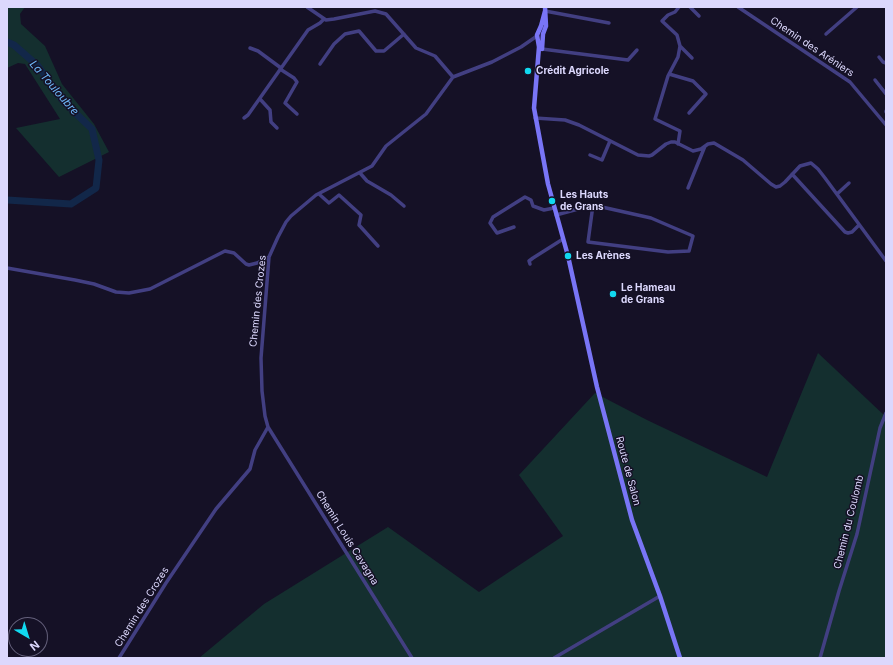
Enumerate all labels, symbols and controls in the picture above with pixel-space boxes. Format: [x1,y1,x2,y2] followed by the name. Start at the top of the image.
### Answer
[768,14,856,80] street label: Chemin des Aréniers
[27,58,81,118] water label: La Touloubre
[536,65,609,77] place label: Crédit Agricole
[523,66,533,76] marker: Crédit Agricole
[560,189,608,212] place label: Les Hauts de Grans
[547,196,557,206] marker: Les Hauts de Grans
[576,250,631,262] place label: Les Arènes
[563,251,573,261] marker: Les Arènes
[247,255,269,347] street label: Chemin des Crozes
[621,282,675,306] place label: Le Hameau de Grans
[608,289,618,299] marker: Le Hameau de Grans
[613,435,643,507] street label: Route de Salon
[832,474,866,570] street label: Chemin du Coulomb
[313,489,381,587] street label: Chemin Louis Cavagna
[112,565,172,649] street label: Chemin des Crozes
[8,617,48,657] north arrow
[27,638,42,654] text: N

